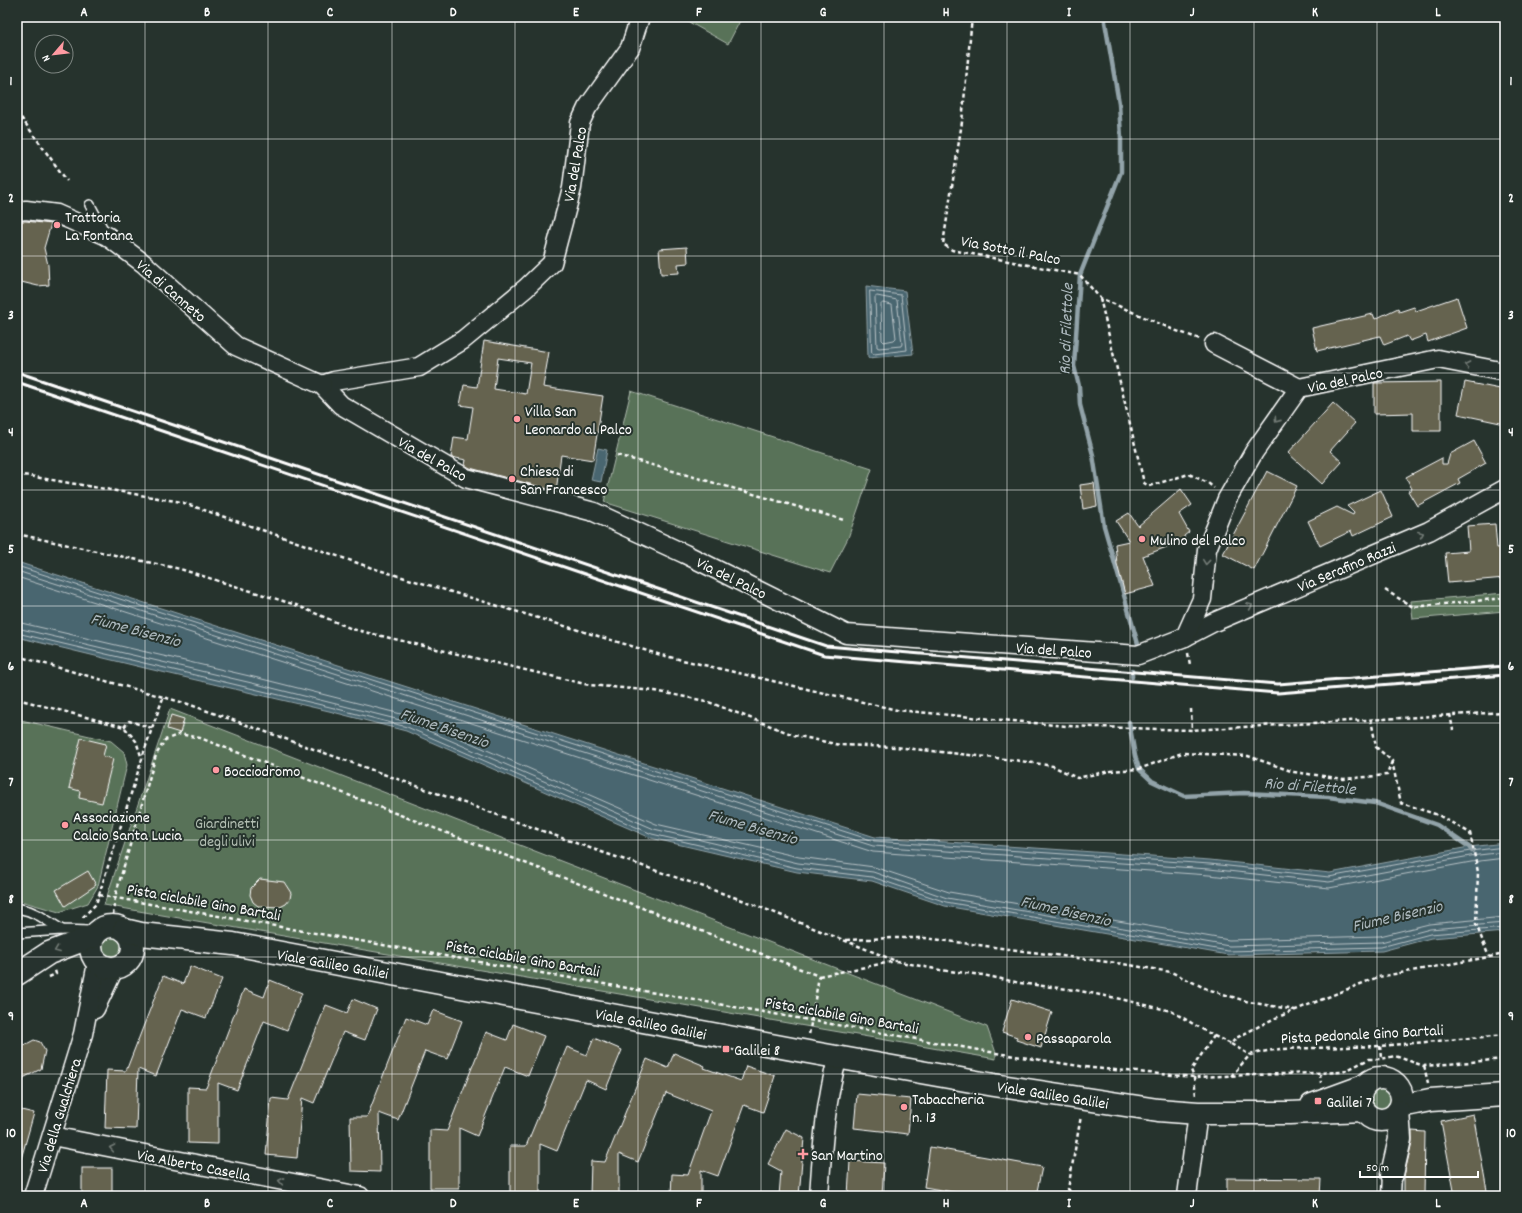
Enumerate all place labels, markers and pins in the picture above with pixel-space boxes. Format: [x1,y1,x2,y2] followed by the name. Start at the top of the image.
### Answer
[65,207,133,248] place label: Trattoria La Fontana
[52,220,62,230] marker: Trattoria La Fontana
[525,401,632,442] place label: Villa San Leonardo al Palco
[512,414,522,424] marker: Villa San Leonardo al Palco
[520,461,607,502] place label: Chiesa di San Francesco
[507,474,517,484] marker: Chiesa di San Francesco
[1150,530,1245,553] place label: Mulino del Palco
[1137,534,1147,544] marker: Mulino del Palco
[224,761,300,784] place label: Bocciodromo
[211,765,221,775] marker: Bocciodromo
[73,807,182,848] place label: Associazione Calcio Santa Lucia
[60,820,70,830] marker: Associazione Calcio Santa Lucia
[1036,1028,1111,1051] place label: Passaparola
[1023,1032,1033,1042] marker: Passaparola
[734,1040,780,1063] place label: Galilei 8
[721,1044,731,1054] marker: Galilei 8
[912,1089,984,1130] place label: Tabaccheria n. 13
[1326,1092,1372,1115] place label: Galilei 7
[1313,1096,1323,1106] marker: Galilei 7
[899,1102,909,1112] marker: Tabaccheria n. 13
[811,1145,883,1168] place label: San Martino
[798,1149,808,1159] marker: San Martino

